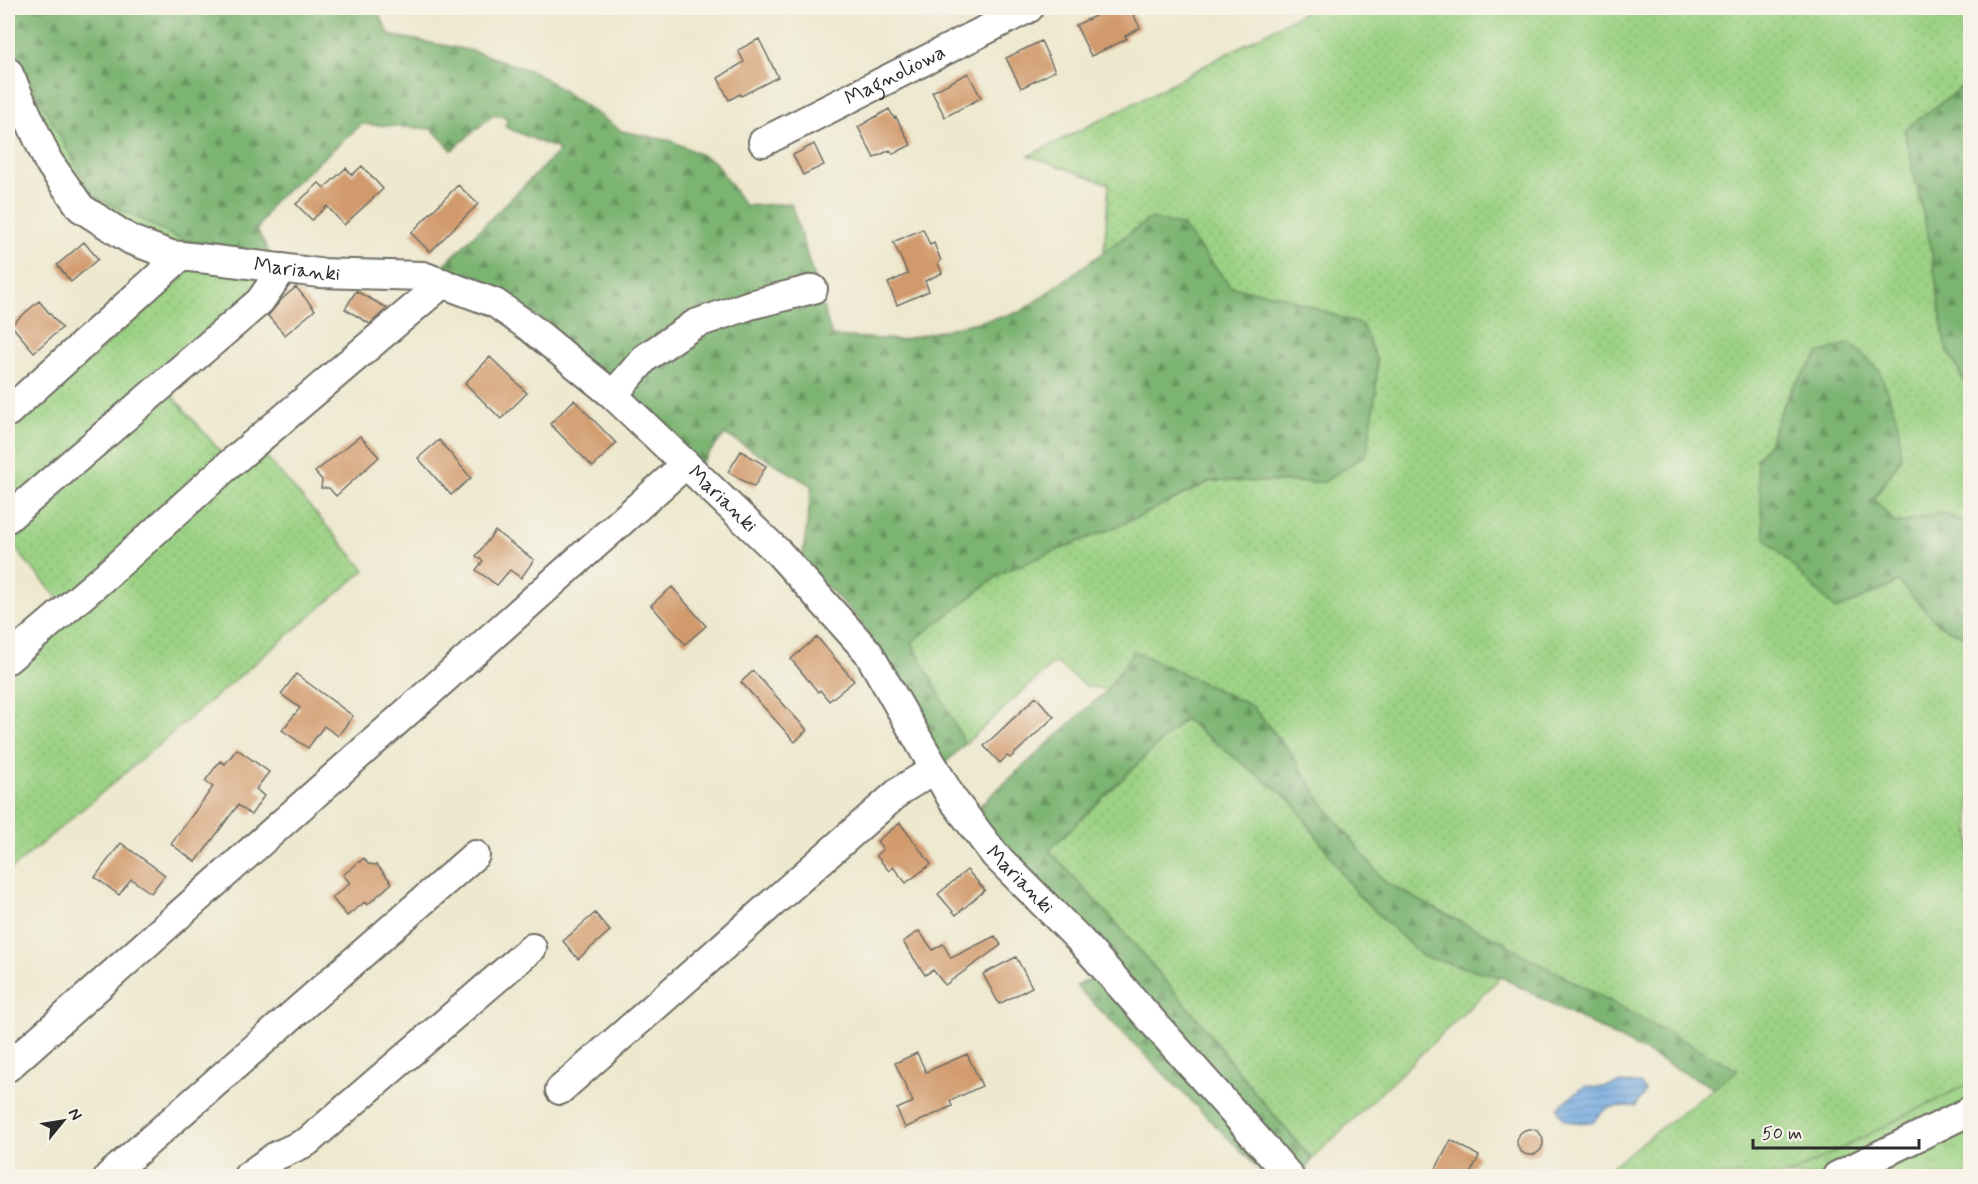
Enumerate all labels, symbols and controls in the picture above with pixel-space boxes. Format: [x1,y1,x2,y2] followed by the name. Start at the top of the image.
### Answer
[840,38,950,113] street label: Magnoliowa
[252,251,341,288] street label: Marianki
[682,459,764,539] street label: Marianki
[979,839,1060,920] street label: Marianki
[33,1091,93,1151] north arrow
[63,1104,86,1124] text: N
[1753,1112,1920,1150] scale bar
[1762,1122,1802,1146] text: 50 m

